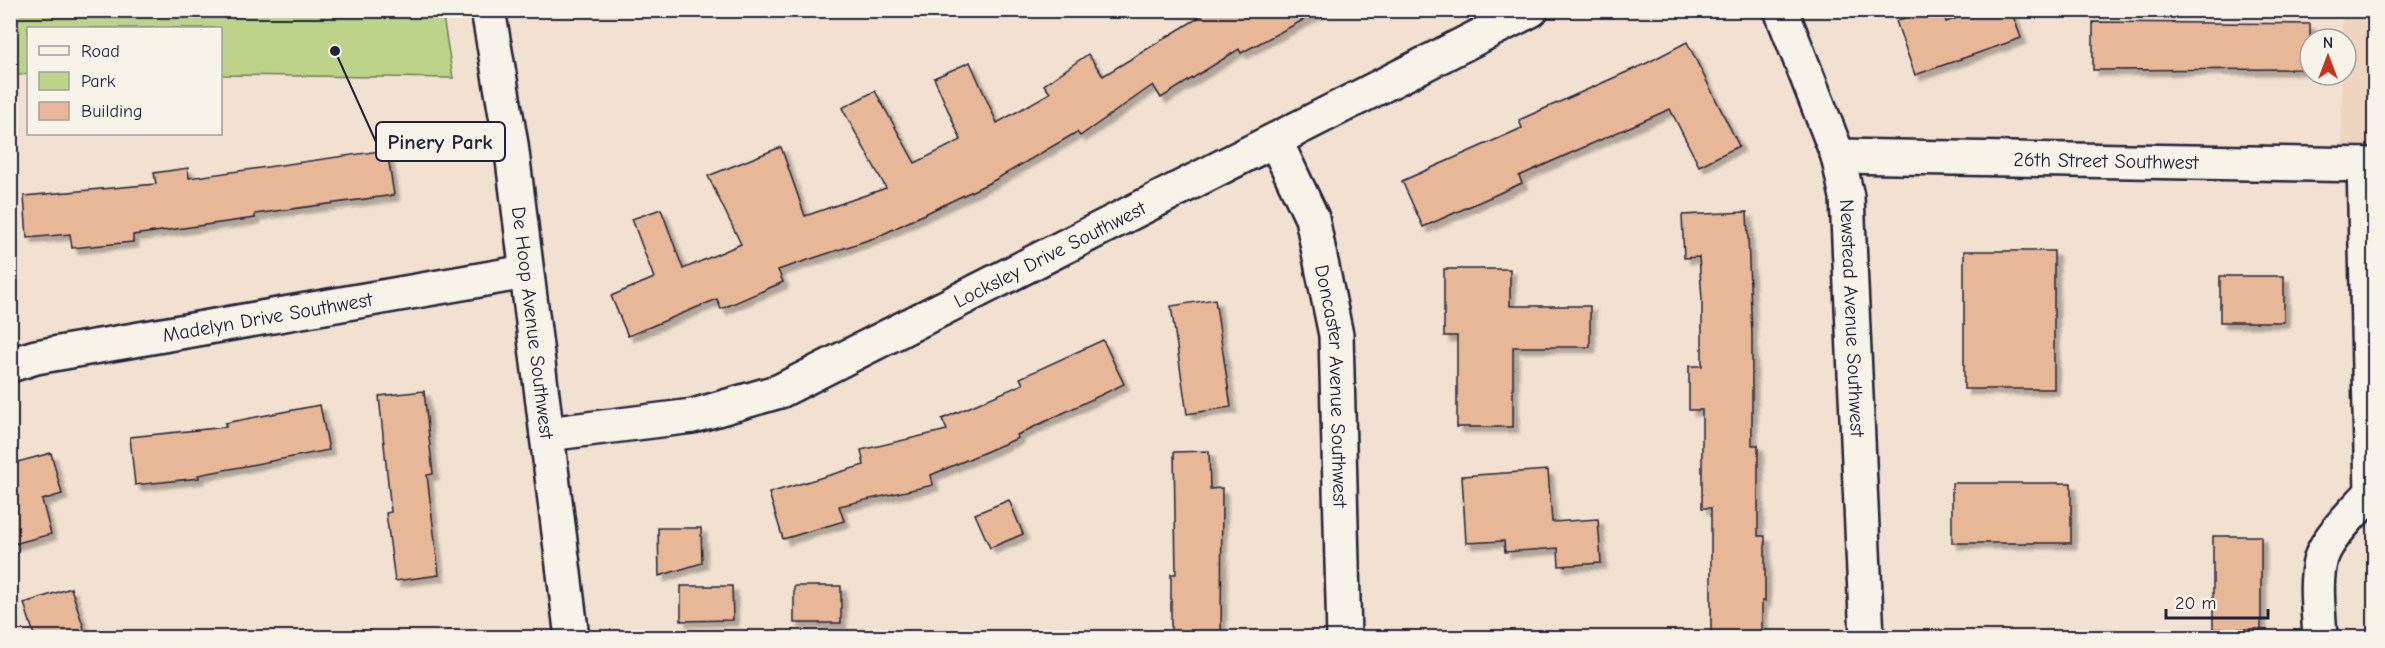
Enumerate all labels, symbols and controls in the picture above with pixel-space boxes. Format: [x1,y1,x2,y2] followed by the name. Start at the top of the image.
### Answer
[27,27,222,135] legend
[2298,27,2358,87] north arrow
[2323,34,2333,52] text: N
[81,41,120,62] text: Road
[81,71,116,92] text: Park
[81,101,143,122] text: Building
[376,122,505,161] callout: Pinery Park
[388,130,493,154] text: Pinery Park
[2013,148,2200,174] street label: 26th Street Southwest
[950,196,1151,313] street label: Locksley Drive Southwest
[1835,199,1869,439] street label: Newstead Avenue Southwest
[507,205,558,442] street label: De Hoop Avenue Southwest
[1310,263,1352,509] street label: Doncaster Avenue Southwest
[161,288,375,347] street label: Madelyn Drive Southwest
[2166,582,2268,620] scale bar
[2175,593,2216,614] text: 20 m

